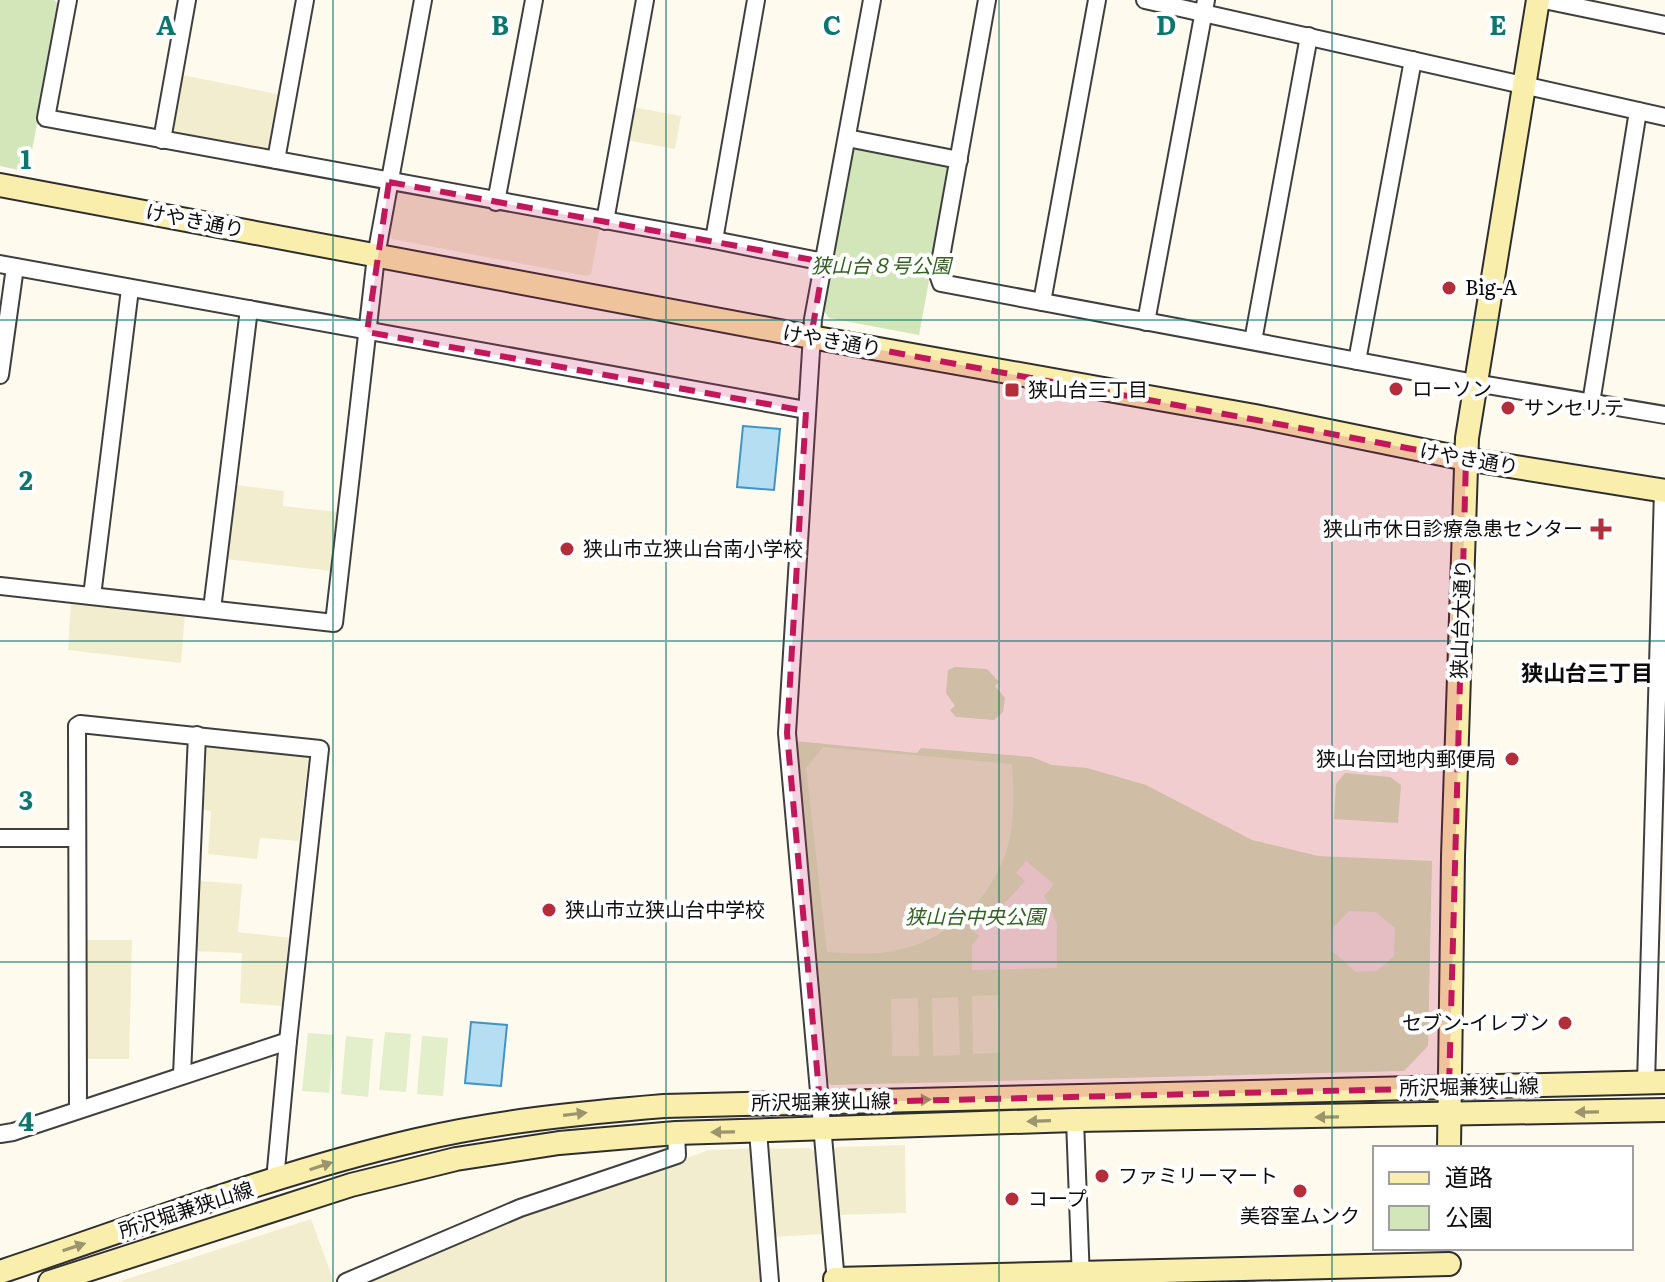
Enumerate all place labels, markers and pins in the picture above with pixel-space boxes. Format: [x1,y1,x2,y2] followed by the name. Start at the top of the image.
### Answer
[1465,271,1518,301] place label: Big-A
[1440,279,1458,297] marker: Big-A
[1412,372,1492,402] place label: ローソン
[1028,373,1148,403] place label: 狭山台三丁目
[1387,380,1405,398] marker: ローソン
[1003,381,1021,399] marker: 狭山台三丁目
[1524,391,1624,421] place label: サンセリテ
[1499,399,1517,417] marker: サンセリテ
[1323,512,1583,542] place label: 狭山市休日診療急患センター
[1590,518,1612,540] marker: 狭山市休日診療急患センター
[583,532,803,562] place label: 狭山市立狭山台南小学校
[558,540,576,558] marker: 狭山市立狭山台南小学校
[1316,742,1496,772] place label: 狭山台団地内郵便局
[1503,750,1521,768] marker: 狭山台団地内郵便局
[565,893,765,923] place label: 狭山市立狭山台中学校
[540,901,558,919] marker: 狭山市立狭山台中学校
[1402,1006,1549,1036] place label: セブン-イレブン
[1556,1014,1574,1032] marker: セブン-イレブン
[1118,1159,1278,1189] place label: ファミリーマート
[1093,1167,1111,1185] marker: ファミリーマート
[1028,1182,1087,1212] place label: コープ
[1291,1182,1309,1200] marker: 美容室ムンク
[1003,1190,1021,1208] marker: コープ
[1240,1199,1360,1229] place label: 美容室ムンク

